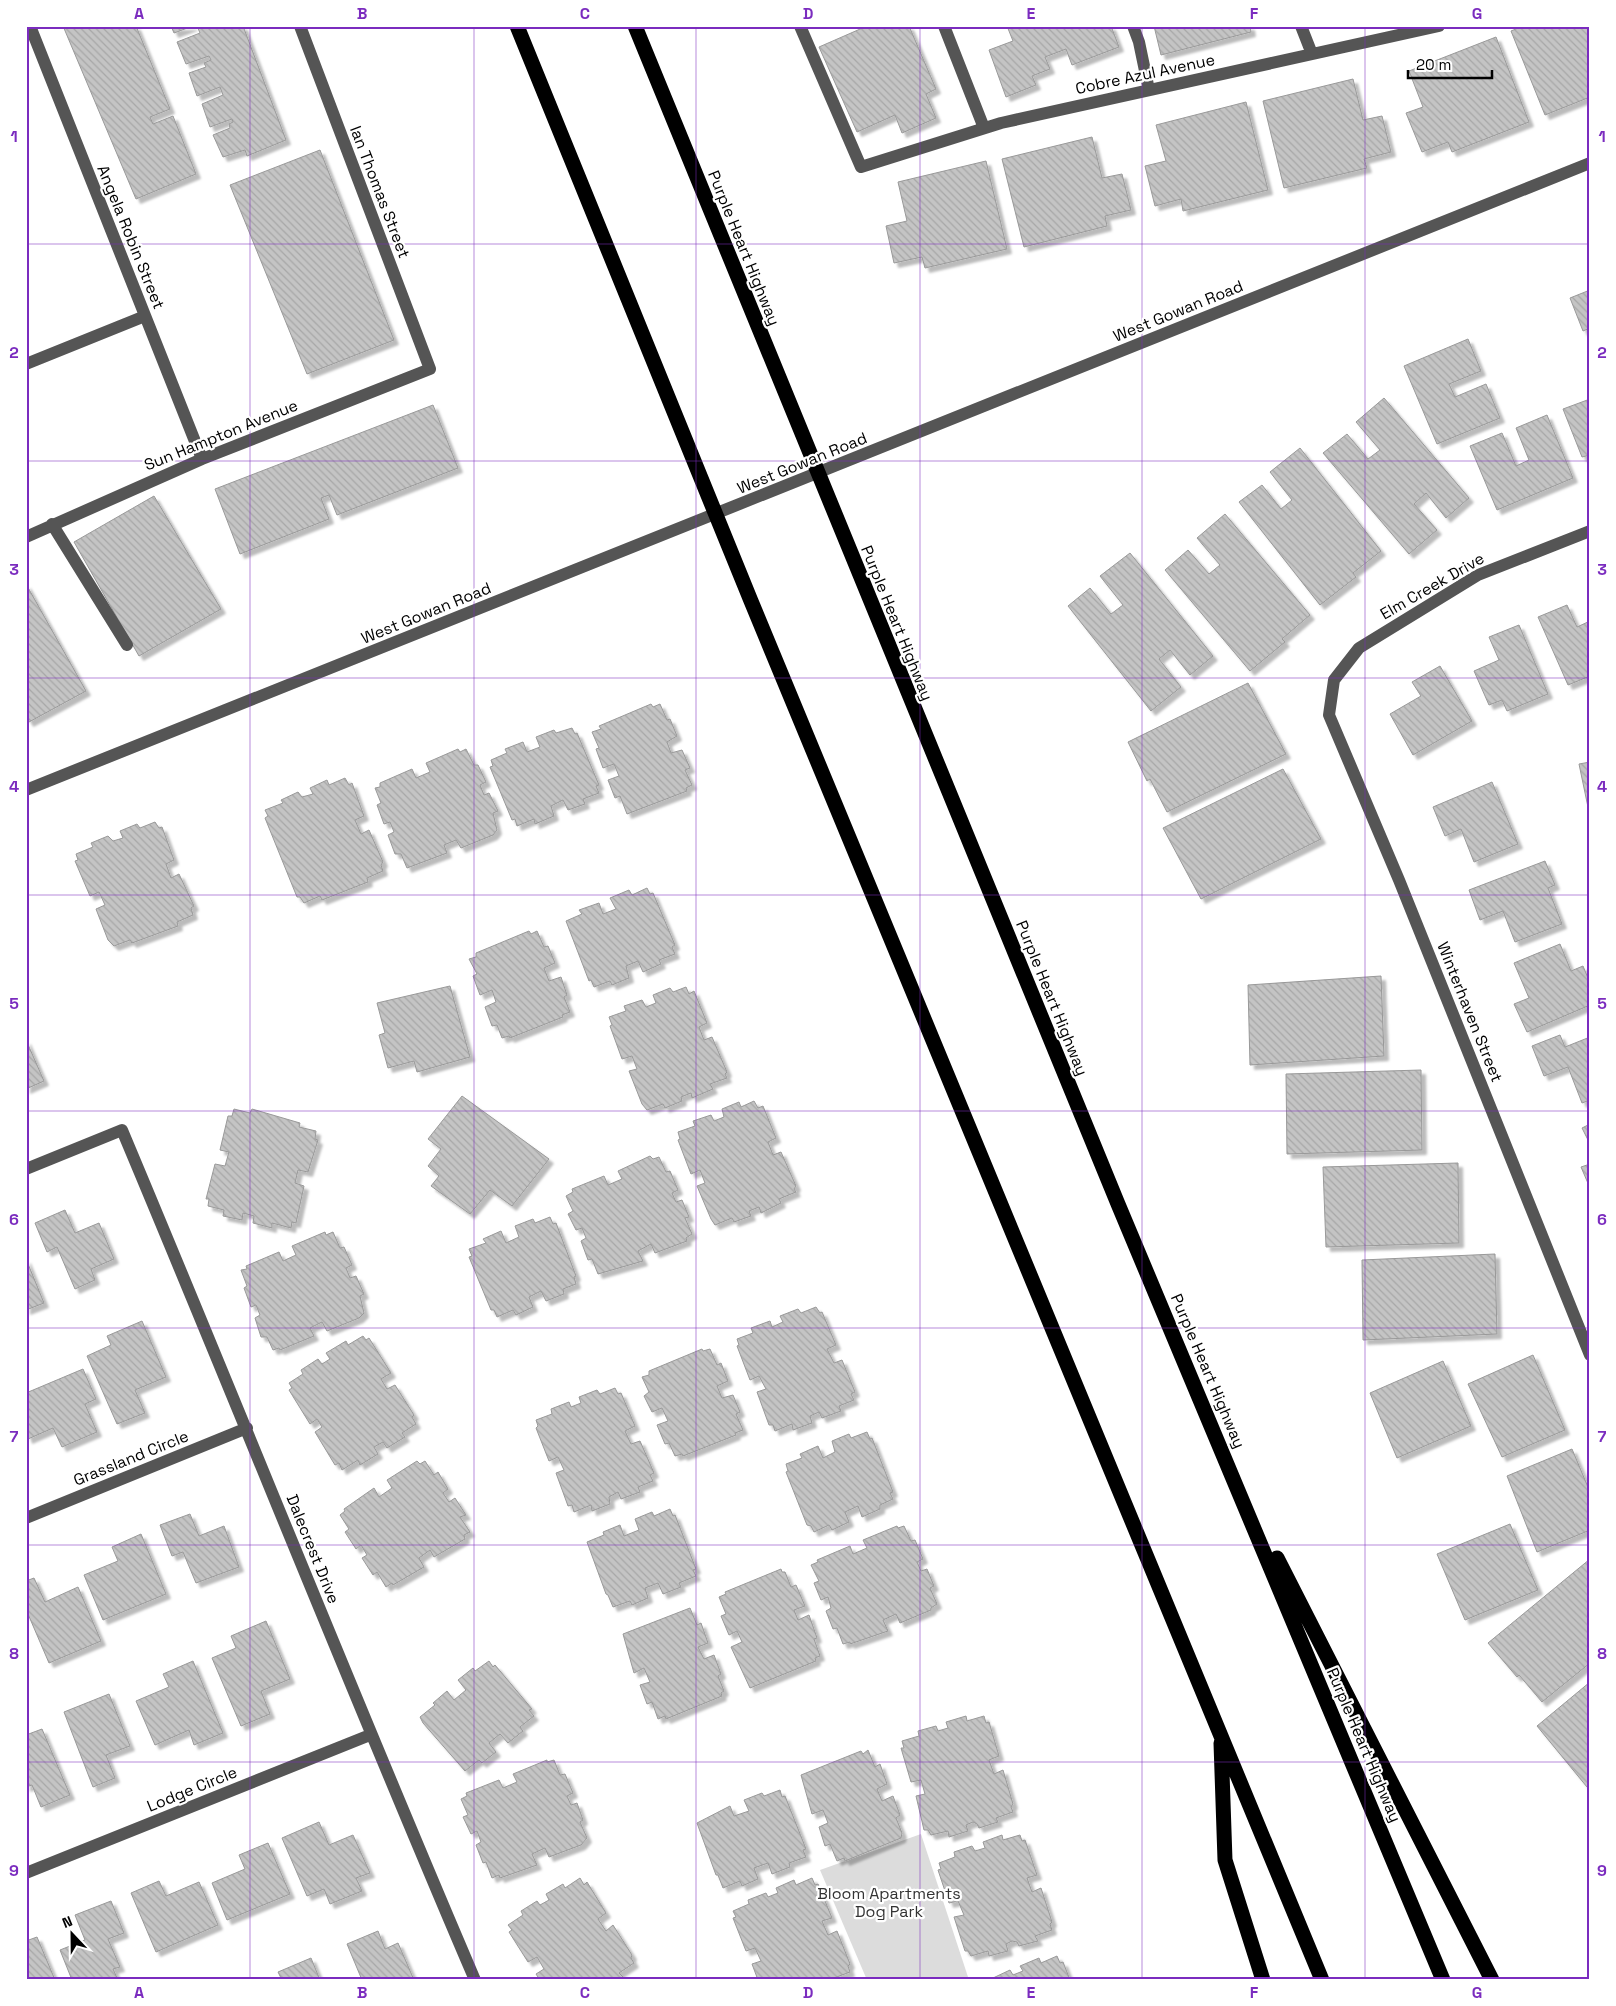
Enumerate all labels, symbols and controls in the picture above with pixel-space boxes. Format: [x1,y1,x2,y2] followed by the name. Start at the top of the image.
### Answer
[134,3,144,24] text: A
[357,3,367,24] text: B
[580,3,590,24] text: C
[803,3,813,24] text: D
[1027,3,1036,24] text: E
[1250,3,1259,24] text: F
[1472,3,1482,24] text: G
[1408,48,1492,80] scale bar
[1073,49,1217,99] street label: Cobre Azul Avenue
[1416,55,1451,74] text: 20 m
[345,123,415,261] street label: Ian Thomas Street
[10,126,18,147] text: 1
[1598,126,1606,147] text: 1
[92,162,170,312] street label: Angela Robin Street
[703,167,785,329] street label: Purple Heart Highway
[1110,275,1246,347] street label: West Gowan Road
[9,342,19,363] text: 2
[1597,342,1607,363] text: 2
[141,395,301,475] street label: Sun Hampton Avenue
[734,427,870,499] street label: West Gowan Road
[856,542,938,704] street label: Purple Heart Highway
[1376,548,1488,624] street label: Elm Creek Drive
[9,559,19,580] text: 3
[1597,559,1607,580] text: 3
[358,577,494,649] street label: West Gowan Road
[9,776,19,797] text: 4
[1597,776,1607,797] text: 4
[1011,917,1093,1079] street label: Purple Heart Highway
[1432,939,1508,1085] street label: Winterhaven Street
[9,993,19,1014] text: 5
[1597,993,1607,1014] text: 5
[9,1209,19,1230] text: 6
[1597,1209,1607,1230] text: 6
[1166,1291,1250,1451] street label: Purple Heart Highway
[70,1425,192,1491] street label: Grassland Circle
[10,1426,19,1447] text: 7
[1598,1426,1607,1447] text: 7
[282,1491,344,1607] street label: Dalecrest Drive
[9,1643,19,1664] text: 8
[1597,1643,1607,1664] text: 8
[1322,1665,1406,1825] street label: Purple Heart Highway
[144,1761,240,1817] street label: Lodge Circle
[9,1860,19,1881] text: 9
[1597,1860,1607,1881] text: 9
[817,1883,961,1922] park label: Bloom Apartments Dog Park
[48,1908,98,1958] north arrow
[59,1912,75,1932] text: N
[134,1982,144,2003] text: A
[357,1982,367,2003] text: B
[580,1982,590,2003] text: C
[803,1982,813,2003] text: D
[1027,1982,1036,2003] text: E
[1250,1982,1259,2003] text: F
[1472,1982,1482,2003] text: G

